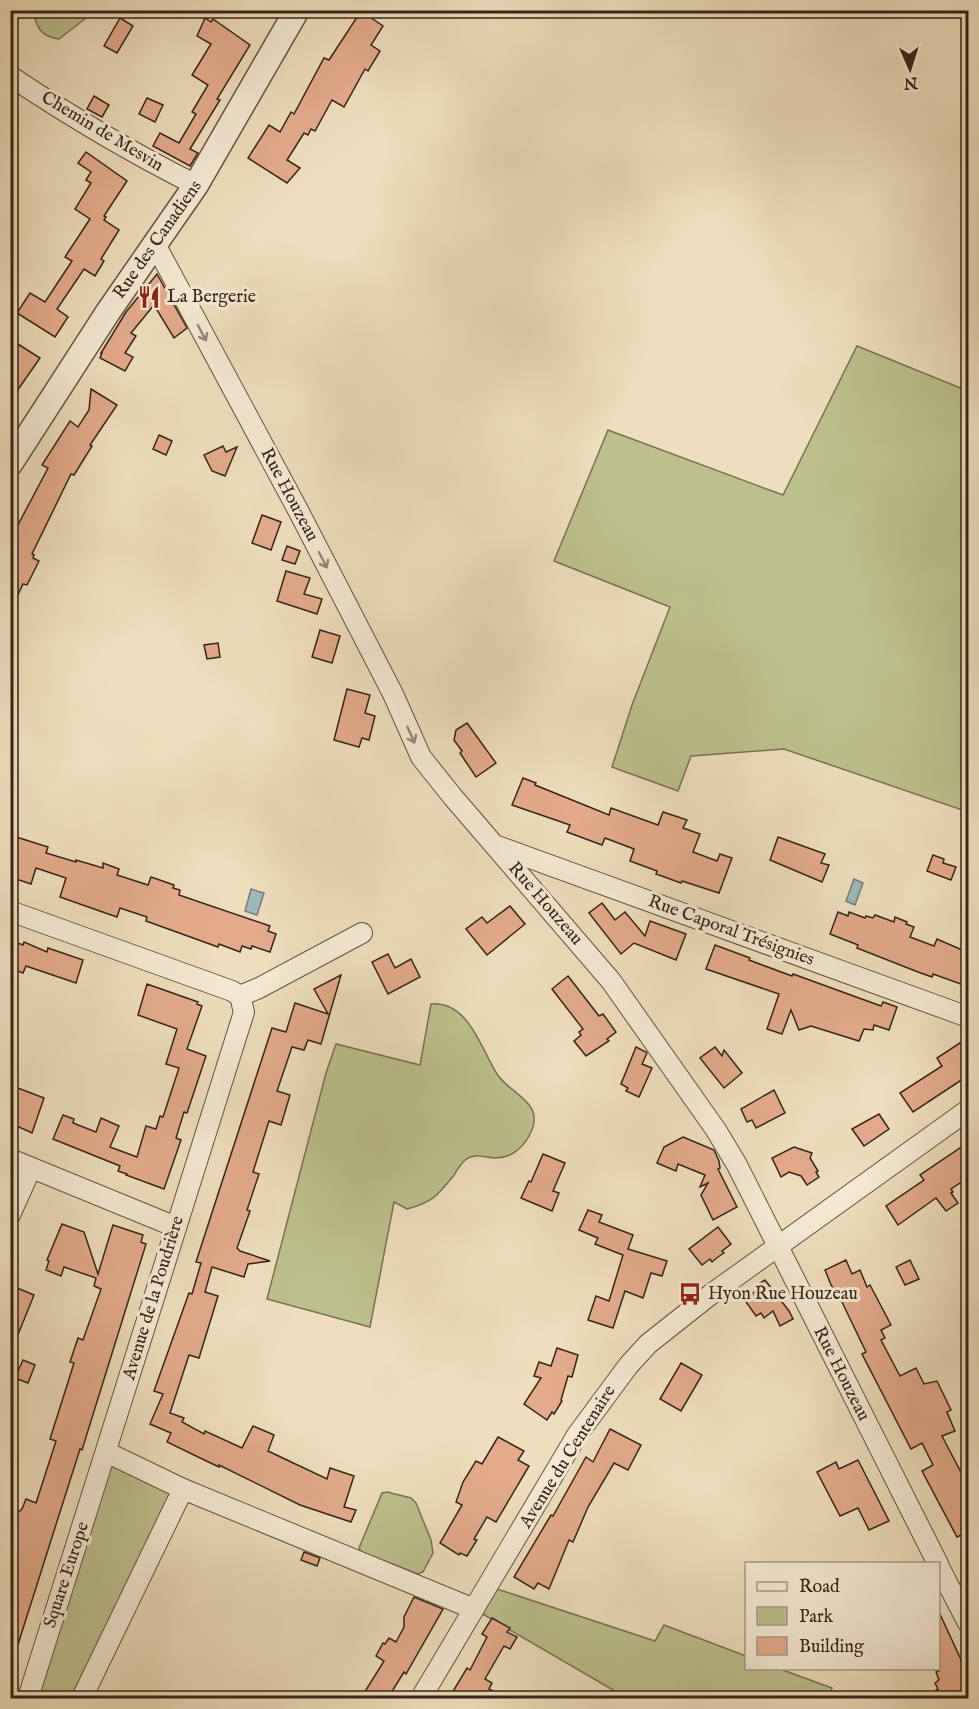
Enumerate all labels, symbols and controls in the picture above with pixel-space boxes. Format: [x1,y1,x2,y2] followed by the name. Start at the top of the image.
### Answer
[880,39,940,99] north arrow
[903,72,919,92] text: N
[37,86,168,178] street label: Chemin de Mesvin
[108,176,208,304] street label: Rue des Canadiens
[136,284,162,310] restaurant icon: La Bergerie
[167,286,256,309] place label: La Bergerie
[197,323,208,341] one-way arrow
[255,444,323,546] street label: Rue Houzeau
[318,551,330,569] one-way arrow
[406,725,417,743] one-way arrow
[503,858,587,950] street label: Rue Houzeau
[645,890,817,972] street label: Rue Caporal Trésignies
[118,1213,190,1384] street label: Avenue de la Poudrière
[677,1281,703,1307] bus stop icon: Hyon Rue Houzeau
[708,1283,858,1306] place label: Hyon Rue Houzeau
[807,1323,875,1425] street label: Rue Houzeau
[514,1381,621,1533] street label: Avenue du Centenaire
[39,1519,95,1631] street label: Square Europe
[745,1562,940,1670] legend
[799,1576,840,1599] text: Road
[799,1606,834,1629] text: Park
[799,1636,864,1659] text: Building

